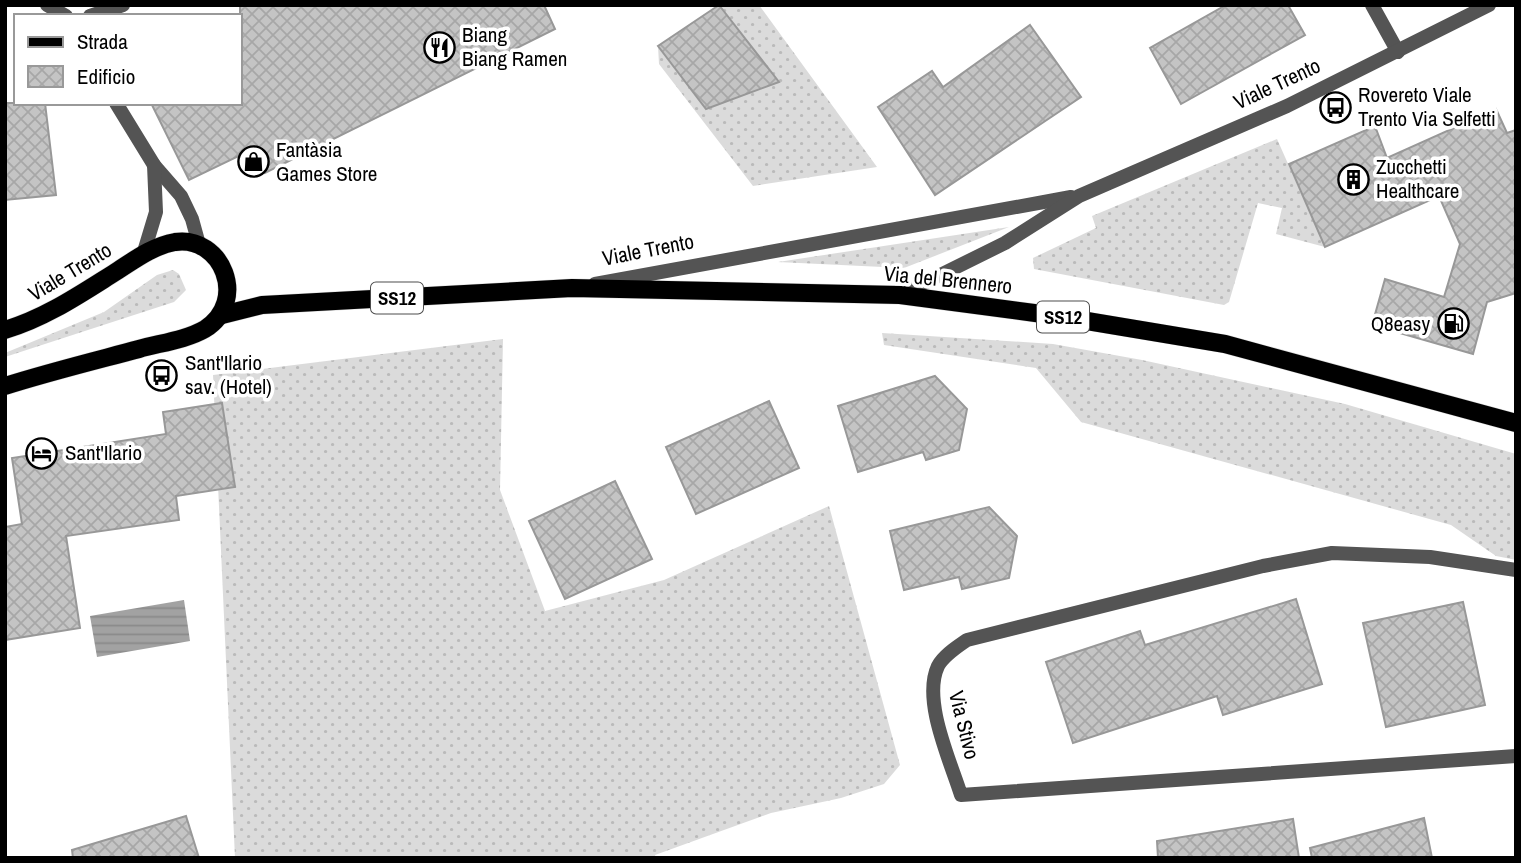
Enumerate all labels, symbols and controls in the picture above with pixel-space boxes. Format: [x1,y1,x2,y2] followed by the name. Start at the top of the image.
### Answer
[14,14,242,105] legend
[462,20,567,73] place label: Biang Biang Ramen
[77,27,128,56] text: Strada
[422,30,456,64] restaurant icon: Biang Biang Ramen
[1229,51,1325,116] street label: Viale Trento
[77,62,135,91] text: Edificio
[1358,80,1496,133] place label: Rovereto Viale Trento Via Selfetti
[1318,90,1352,124] bus stop icon: Rovereto Viale Trento Via Selfetti
[276,135,377,188] place label: Fantàsia Games Store
[236,145,270,179] shop icon: Fantàsia Games Store
[1376,152,1459,205] place label: Zucchetti Healthcare
[1336,162,1370,196] building icon: Zucchetti Healthcare
[600,226,696,273] street label: Viale Trento
[23,235,117,308] street label: Viale Trento
[882,258,1014,301] street label: Via del Brennero
[371,282,423,314] road number: SS12
[1037,302,1089,332] road number: SS12
[1436,307,1470,341] fuel station icon: Q8easy
[1371,309,1430,338] place label: Q8easy
[185,348,272,401] place label: Sant'Ilario sav. (Hotel)
[145,358,179,392] bus stop icon: Sant'Ilario sav. (Hotel)
[25,436,59,470] hotel icon: Sant'Ilario
[65,438,142,467] place label: Sant'Ilario
[942,688,987,762] street label: Via Stivo

